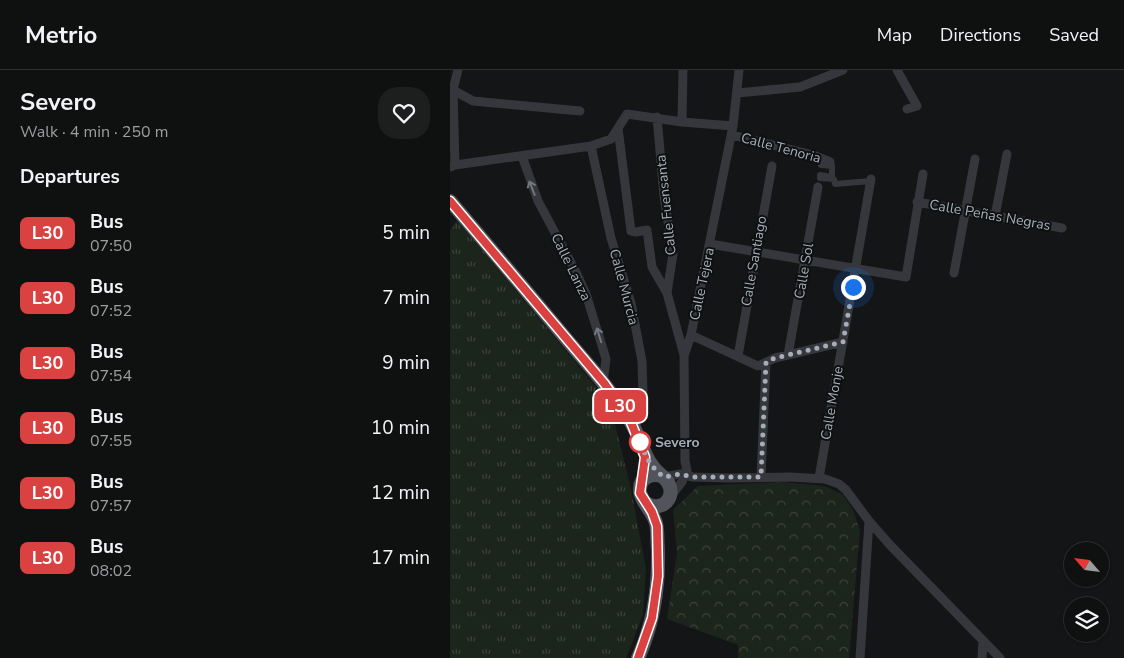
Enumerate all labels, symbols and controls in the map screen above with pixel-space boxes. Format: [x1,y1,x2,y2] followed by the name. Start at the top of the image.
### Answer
[25,19,97,51] text: Metrio
[877,23,912,47] text: Map
[940,23,1021,47] text: Directions
[1049,23,1099,47] text: Saved
[20,86,96,118] text: Severo
[378,87,430,139] button: heart
[20,121,168,143] text: Walk · 4 min · 250 m
[739,128,823,168] street label: Calle Tenoria
[651,154,681,256] street label: Calle Fuensanta
[20,164,120,190] text: Departures
[527,180,536,195] one-way arrow
[928,195,1052,235] street label: Calle Peñas Negras
[90,209,123,235] text: Bus
[737,214,771,308] street label: Calle Santiago
[382,220,430,246] text: 5 min
[32,221,63,245] text: L30
[547,230,595,304] street label: Calle Lanza
[90,235,132,257] text: 07:50
[790,241,818,300] street label: Calle Sol
[685,246,719,322] street label: Calle Tejera
[605,247,643,327] street label: Calle Murcia
[90,274,123,300] text: Bus
[841,275,866,300] your location
[382,285,430,311] text: 7 min
[32,286,63,310] text: L30
[90,300,132,322] text: 07:52
[594,327,604,343] one-way arrow
[90,339,123,365] text: Bus
[382,350,430,376] text: 9 min
[32,351,63,375] text: L30
[90,365,132,387] text: 07:54
[816,365,848,441] street label: Calle Monje
[591,390,649,422] line badge: L30
[604,394,636,418] text: L30
[90,404,123,430] text: Bus
[371,415,430,441] text: 10 min
[32,416,63,440] text: L30
[90,430,132,452] text: 07:55
[629,431,651,453] marker: Severo
[655,433,700,452] place label: Severo
[90,469,123,495] text: Bus
[371,480,430,506] text: 12 min
[32,481,63,505] text: L30
[90,495,132,517] text: 07:57
[90,534,123,560] text: Bus
[1064,542,1109,588] north arrow
[1064,542,1109,642] map controls
[371,545,430,571] text: 17 min
[32,546,63,570] text: L30
[90,560,132,582] text: 08:02
[1064,597,1109,642] button: layers

